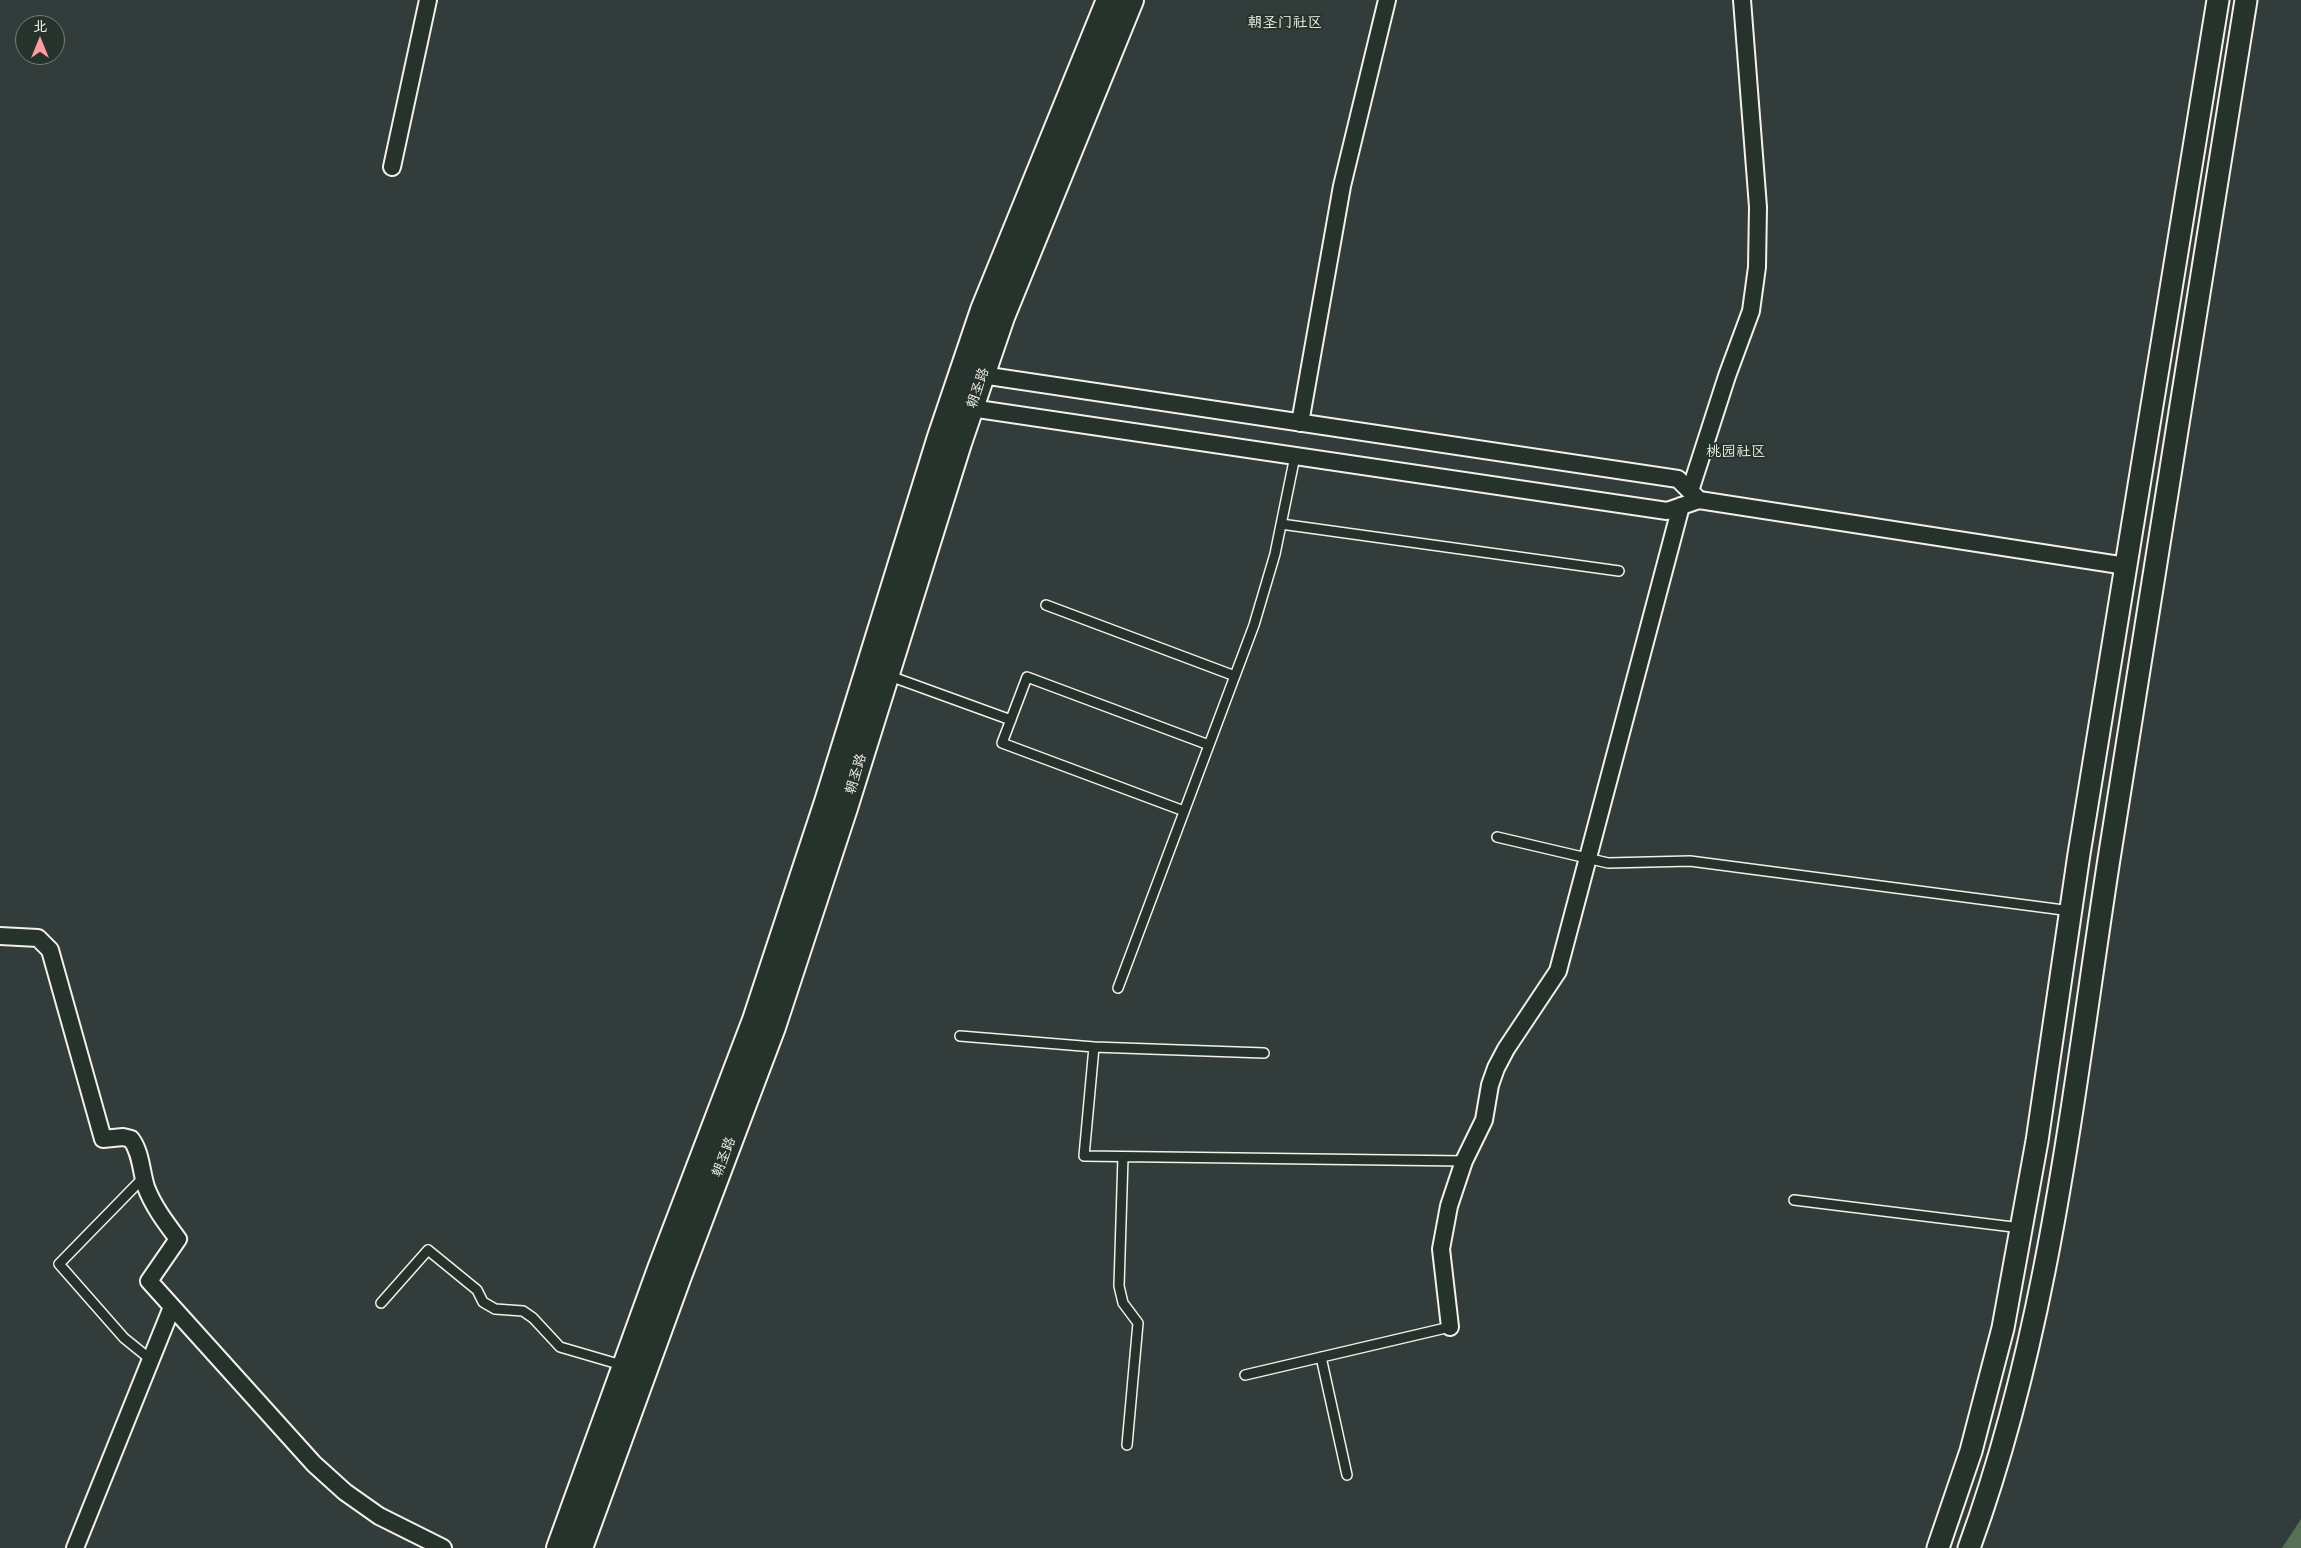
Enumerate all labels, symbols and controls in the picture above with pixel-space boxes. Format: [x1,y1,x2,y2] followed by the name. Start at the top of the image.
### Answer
[1248,14,1322,32] district label: 朝圣门社区
[15,15,65,65] north arrow
[33,17,47,35] text: 北
[963,365,993,411] street label: 朝圣路
[1706,443,1766,461] district label: 桃园社区
[842,751,870,797] street label: 朝圣路
[709,1134,739,1180] street label: 朝圣路

